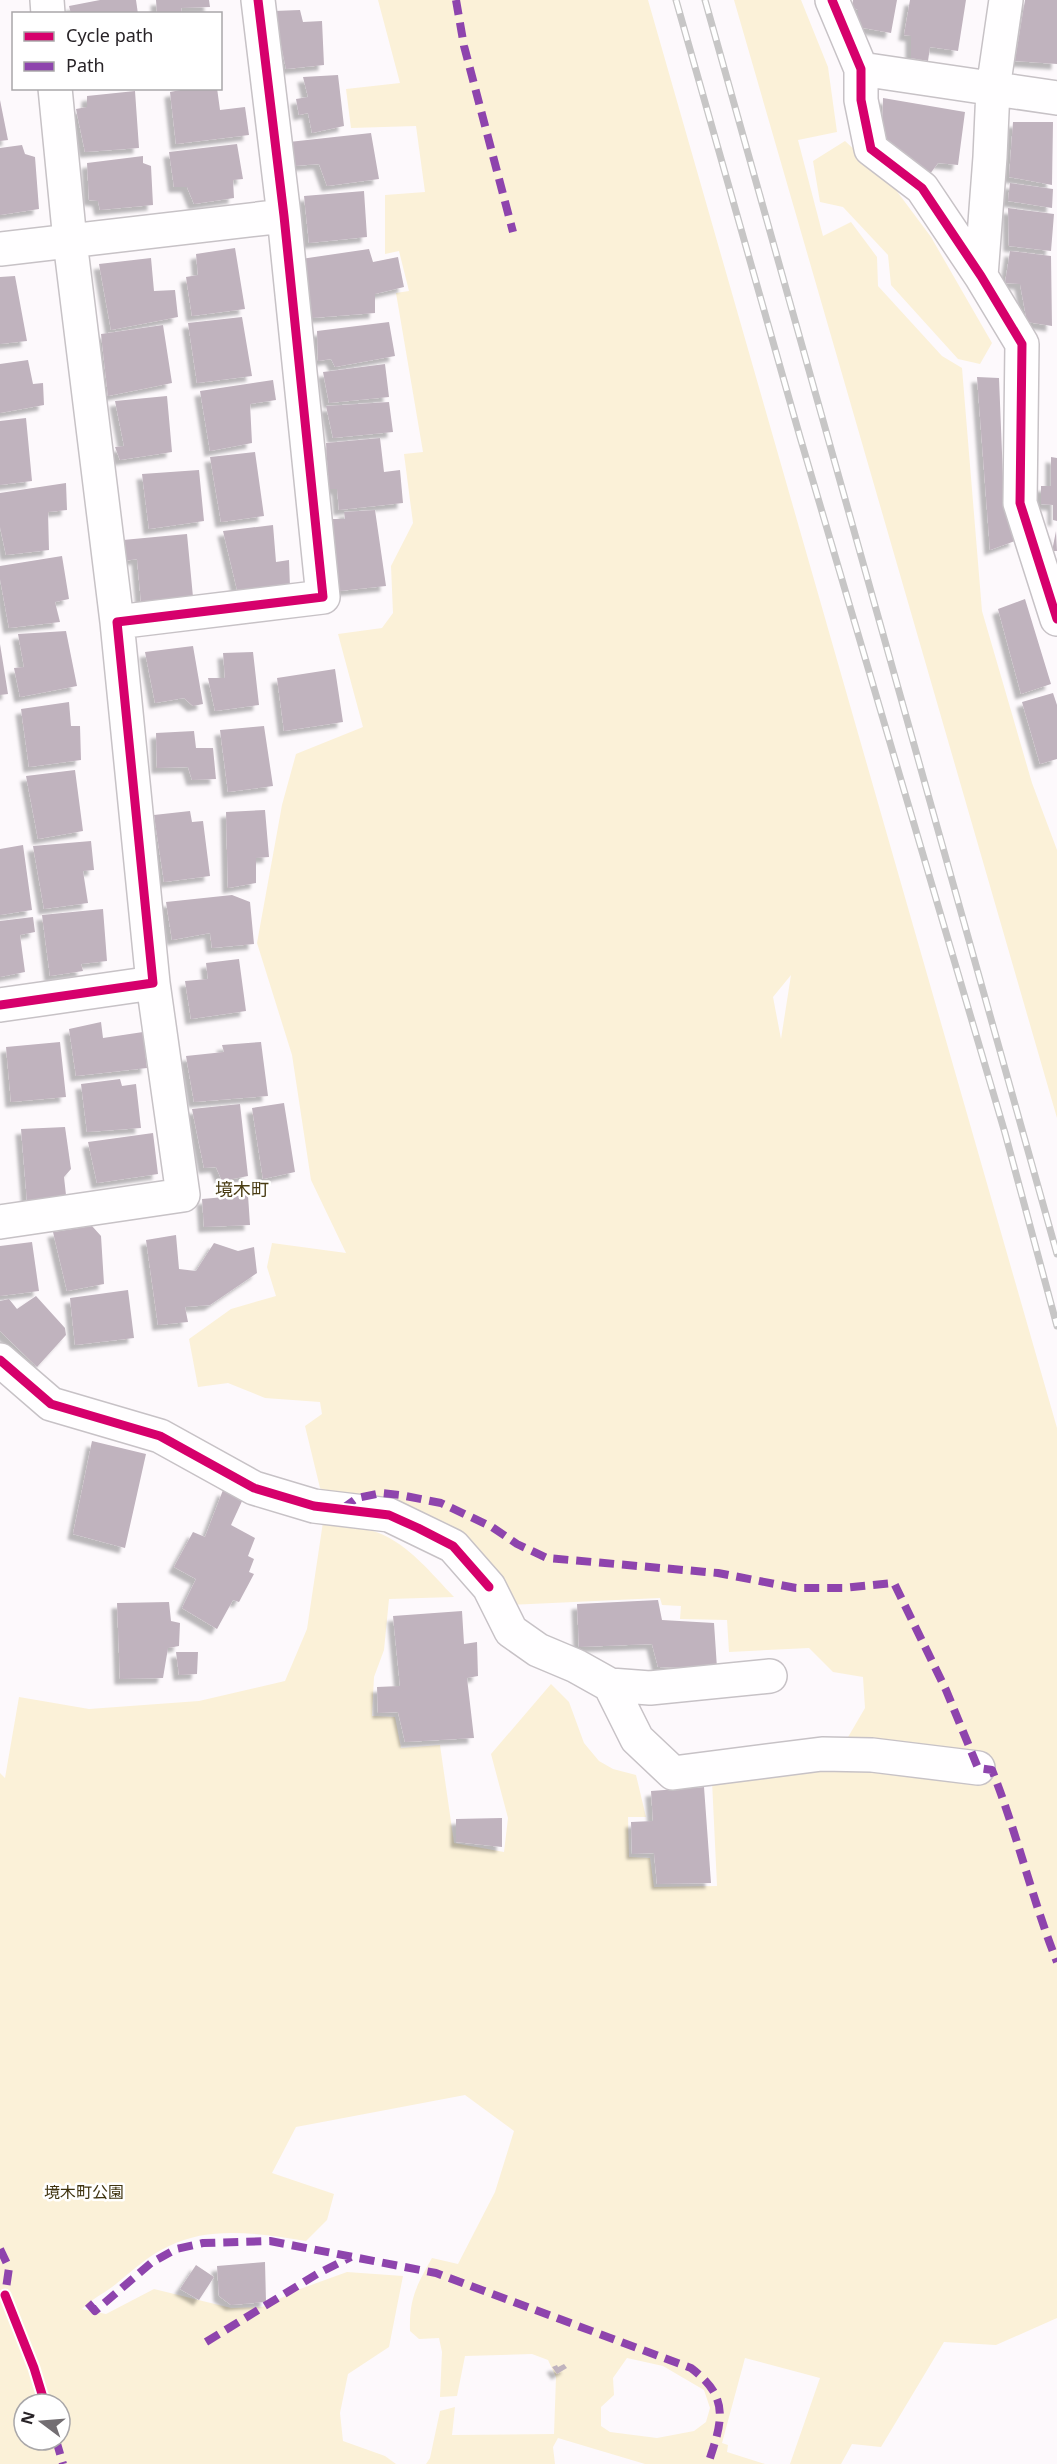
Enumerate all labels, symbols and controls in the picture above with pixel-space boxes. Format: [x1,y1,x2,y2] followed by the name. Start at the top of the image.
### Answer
[12,12,222,90] legend
[66,23,153,47] text: Cycle path
[66,53,105,77] text: Path
[215,1177,269,1201] district label: 境木町
[44,2181,124,2203] park label: 境木町公園
[12,2392,72,2452] north arrow
[15,2409,40,2427] text: N

